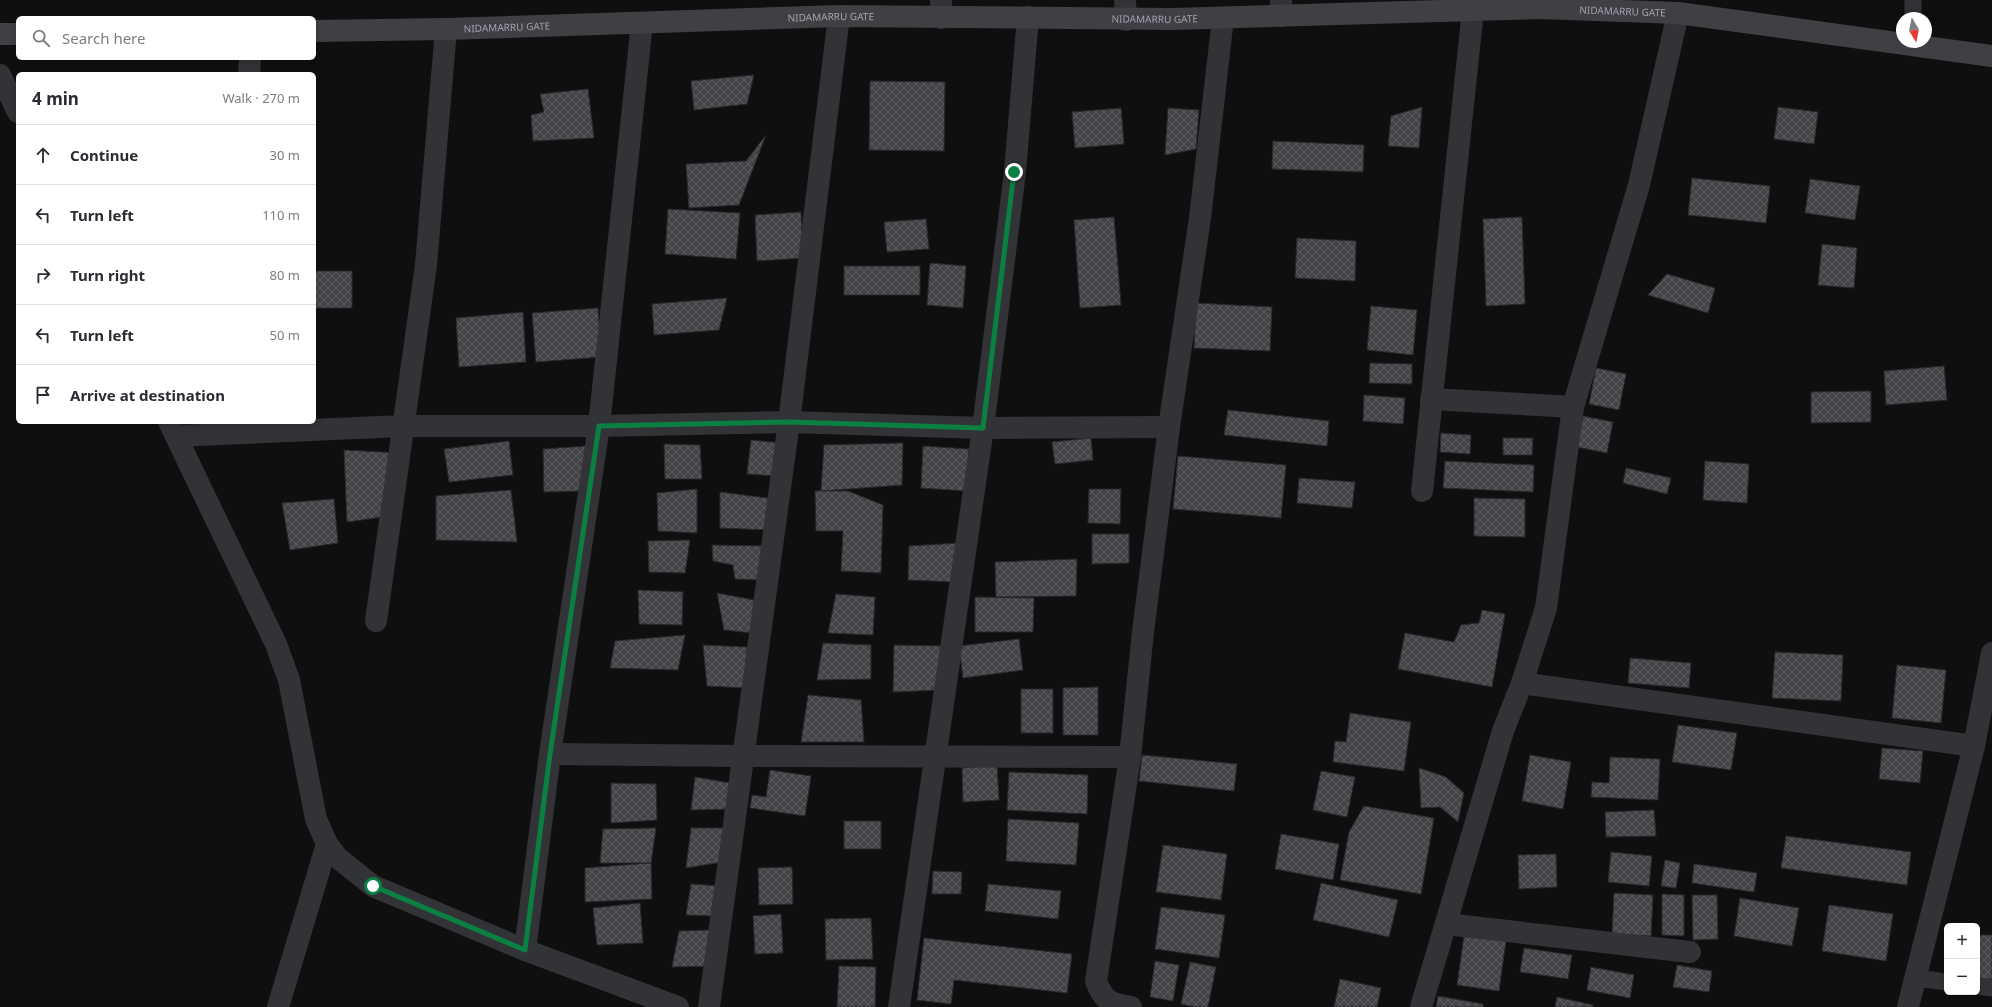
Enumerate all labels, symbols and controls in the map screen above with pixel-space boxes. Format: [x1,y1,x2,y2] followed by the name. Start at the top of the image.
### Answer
[1579,2,1666,20] street label: NIDAMARRU GATE
[787,9,874,25] street label: NIDAMARRU GATE
[1111,11,1198,26] street label: NIDAMARRU GATE
[1896,12,1932,48] north arrow
[16,16,316,60] search box
[464,19,550,35] street label: NIDAMARRU GATE
[30,27,52,49] icon: search
[62,28,145,48] text: Search here
[32,87,79,110] text: 4 min
[222,89,300,107] text: Walk · 270 m
[32,144,54,166] icon: ahead
[70,145,138,165] text: Continue
[270,146,300,164] text: 30 m
[1005,163,1023,181] route end
[32,204,54,226] icon: left
[70,205,134,225] text: Turn left
[262,206,300,224] text: 110 m
[32,264,54,286] icon: right
[70,265,145,285] text: Turn right
[270,266,300,284] text: 80 m
[32,324,54,346] icon: left
[70,325,134,345] text: Turn left
[270,326,300,344] text: 50 m
[32,384,54,406] icon: arrive
[70,385,225,405] text: Arrive at destination
[364,877,382,895] route start
[1944,923,1980,995] map controls
[1944,923,1980,959] button: +
[1944,959,1980,995] button: −

